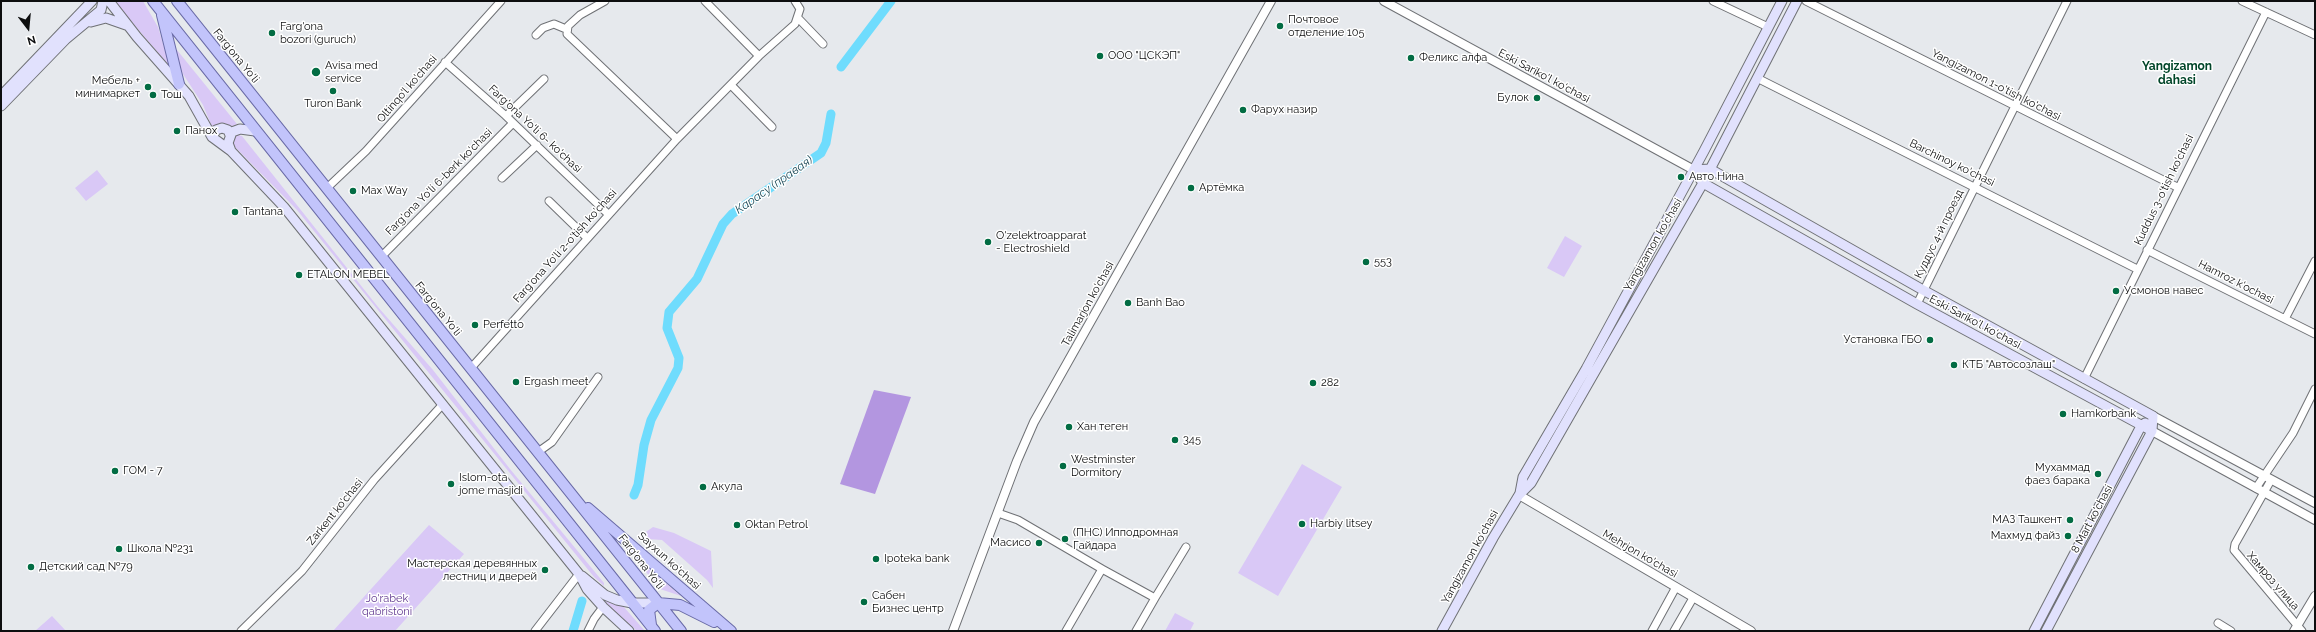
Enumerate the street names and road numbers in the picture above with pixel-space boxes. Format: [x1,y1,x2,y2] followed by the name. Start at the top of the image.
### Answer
[210,26,262,86] street label: Farg'ona Yo'li
[1496,46,1592,106] street label: Eski Sariko'l ko'chasi
[1929,47,2063,123] street label: Yangizamon 1-o'tish ko'chasi
[374,53,440,125] street label: Oltinqo'l ko'chasi
[486,82,584,176] street label: Farg'ona Yo'li 6- ko'chasi
[383,126,495,238] street label: Farg'ona Yo'li 6-berk ko'chasi
[2131,133,2197,247] street label: Kuddus 3-o'tish ko'chasi
[1907,137,1997,189] street label: Barchinoy ko'chasi
[511,187,619,305] street label: Farg'ona Yo'li 2-o'tish ko'chasi
[1912,187,1966,281] street label: Куддус 4-й проезд
[1621,196,1685,294] street label: Yangizamon ko'chasi
[2196,257,2276,307] street label: Hamroz k'ochasi
[1059,259,1117,349] street label: Talimarjon ko'chasi
[412,279,464,339] street label: Farg'ona Yo'li
[1927,292,2023,352] street label: Eski Sariko'l ko'chasi
[304,476,366,548] street label: Zarkent ko'chasi
[2069,483,2115,555] street label: 8 Mart ko'chasi
[1439,508,1501,606] street label: Yangizamon ko'chasi
[1600,527,1680,581] street label: Mehrjon ko'chasi
[635,529,703,593] street label: Sayxun ko'chasi
[616,532,666,592] street label: Farg'ona Yo'li
[2244,549,2302,613] street label: Хамроз улица

